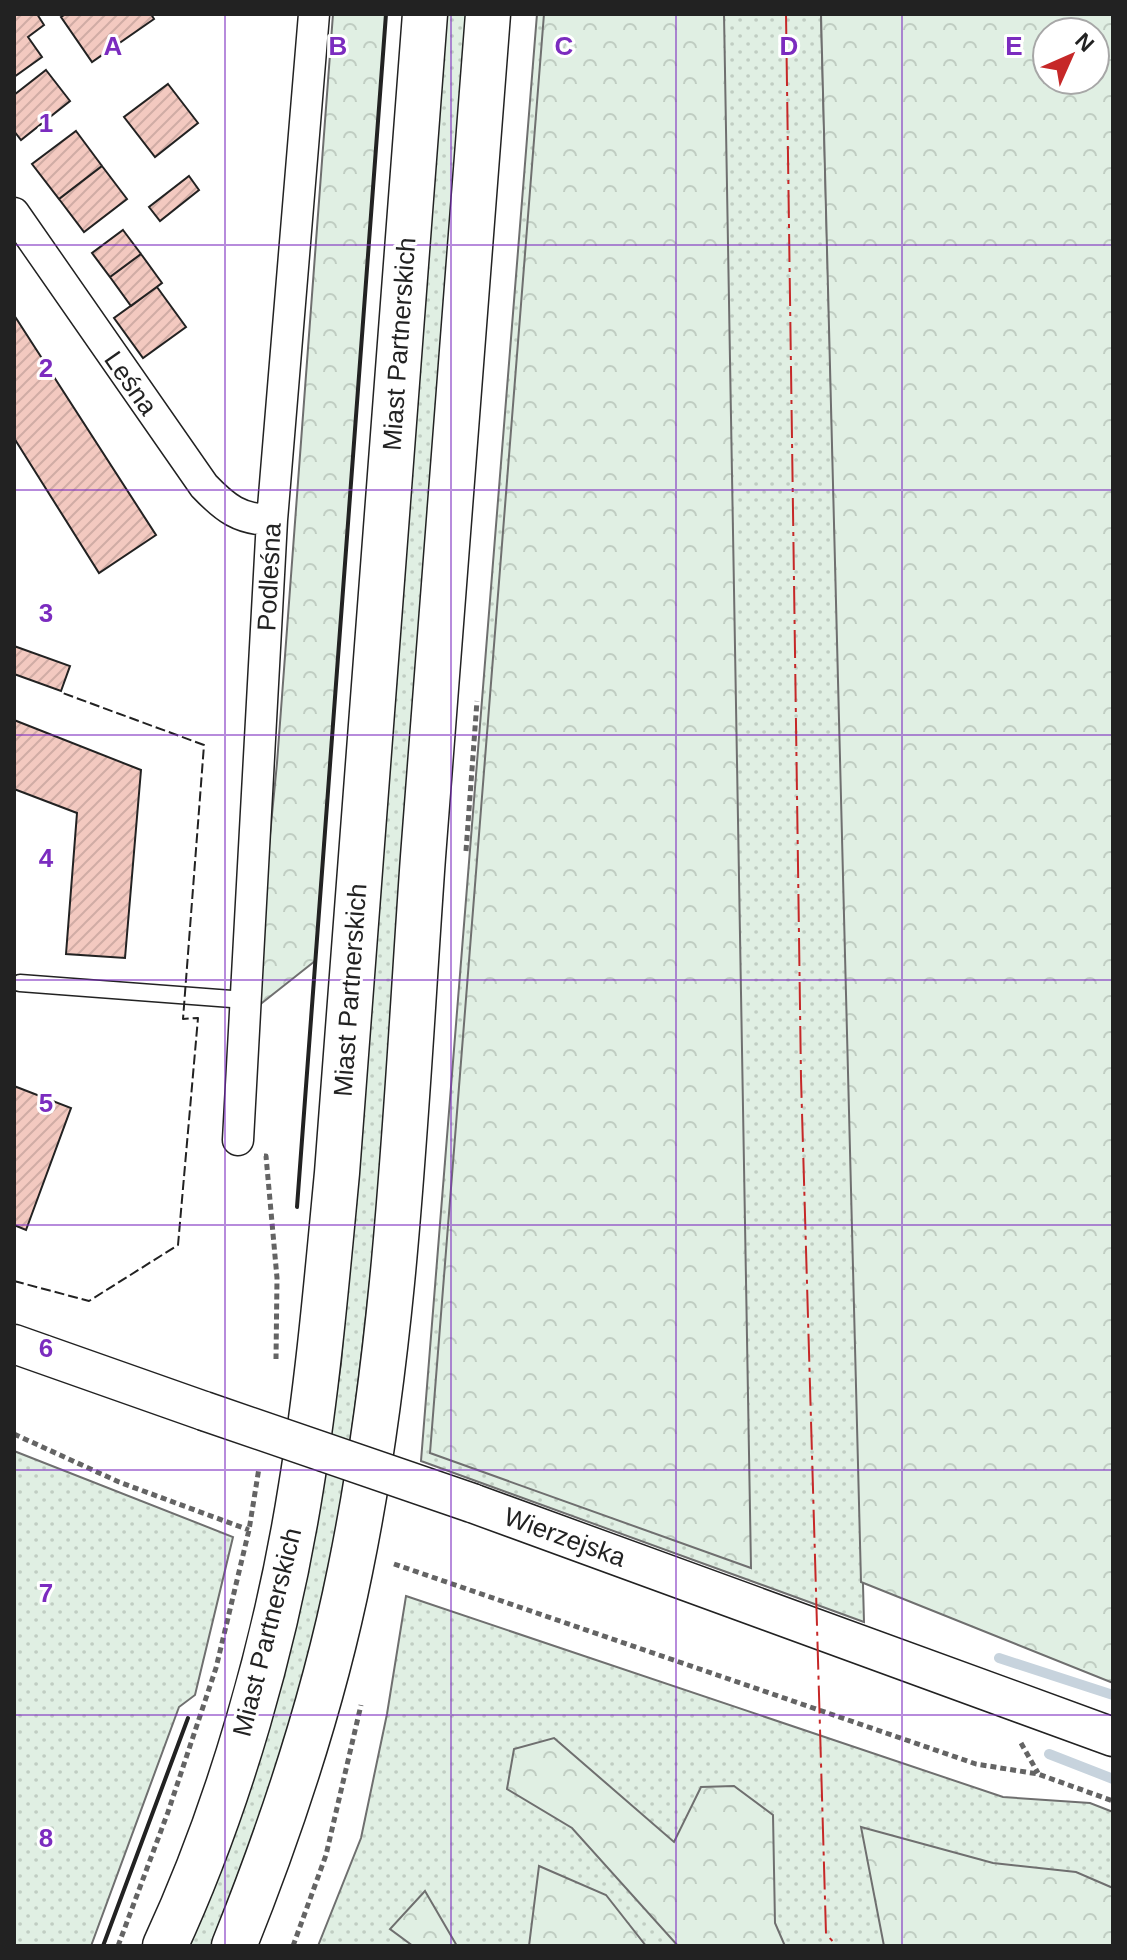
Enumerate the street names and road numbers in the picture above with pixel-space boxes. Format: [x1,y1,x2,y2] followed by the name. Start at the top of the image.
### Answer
[377,236,421,452] street label: Miast Partnerskich
[98,345,164,421] street label: Leśna
[251,522,287,632] street label: Podleśna
[328,882,372,1098] street label: Miast Partnerskich
[500,1501,630,1573] street label: Wierzejska
[227,1525,307,1739] street label: Miast Partnerskich

